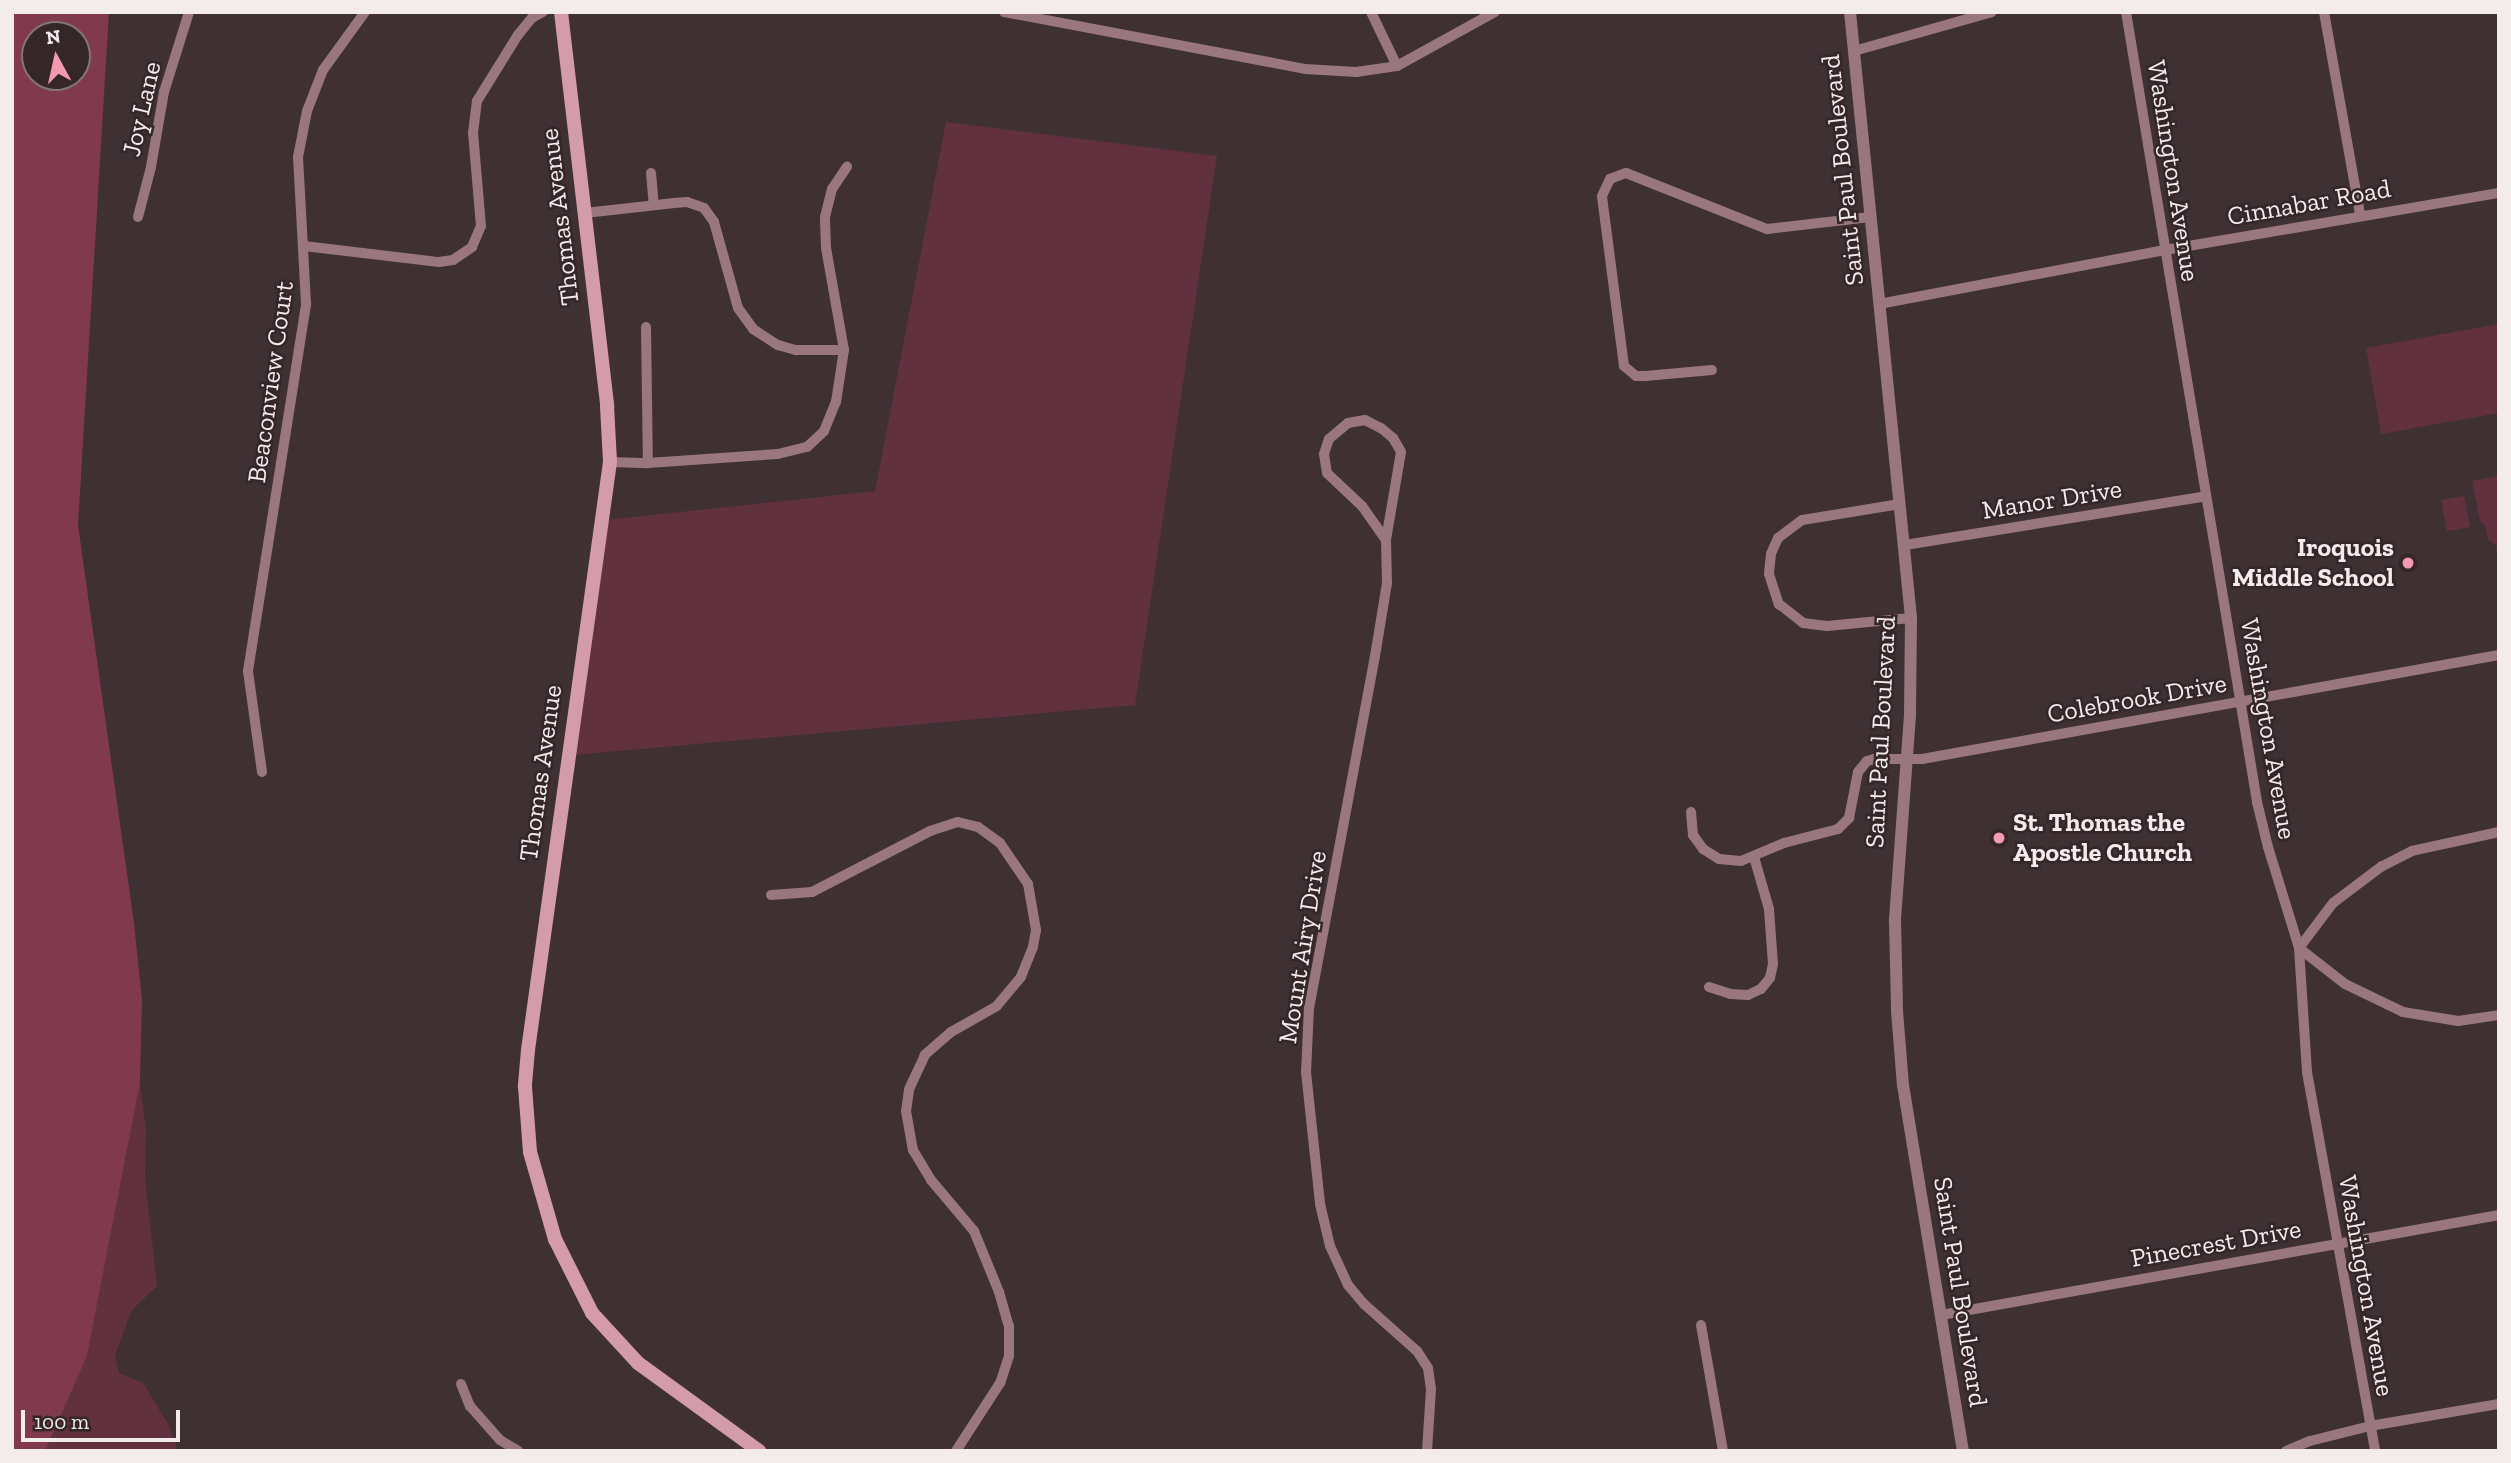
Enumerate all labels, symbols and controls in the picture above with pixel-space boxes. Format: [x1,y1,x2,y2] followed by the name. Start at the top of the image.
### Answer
[21,21,91,91] north arrow
[45,24,62,49] text: N
[1815,53,1871,287] street label: Saint Paul Boulevard
[116,58,168,160] street label: Joy Lane
[2140,58,2206,284] street label: Washington Avenue
[534,126,586,308] street label: Thomas Avenue
[2225,173,2393,233] street label: Cinnabar Road
[241,279,301,485] street label: Beaconview Court
[1980,474,2124,526] street label: Manor Drive
[2232,532,2394,594] place label: Iroquois Middle School
[2400,555,2416,571] marker: Iroquois Middle School
[1859,615,1903,849] street label: Saint Paul Boulevard
[2233,616,2303,842] street label: Washington Avenue
[2045,668,2229,730] street label: Colebrook Drive
[513,682,569,864] street label: Thomas Avenue
[2013,807,2192,868] place label: St. Thomas the Apostle Church
[1991,830,2007,846] marker: St. Thomas the Apostle Church
[1272,848,1334,1046] street label: Mount Airy Drive
[2331,1173,2401,1399] street label: Washington Avenue
[1926,1175,1994,1409] street label: Saint Paul Boulevard
[2128,1214,2304,1274] street label: Pinecrest Drive
[24,1396,184,1440] scale bar
[34,1409,89,1434] text: 100 m

